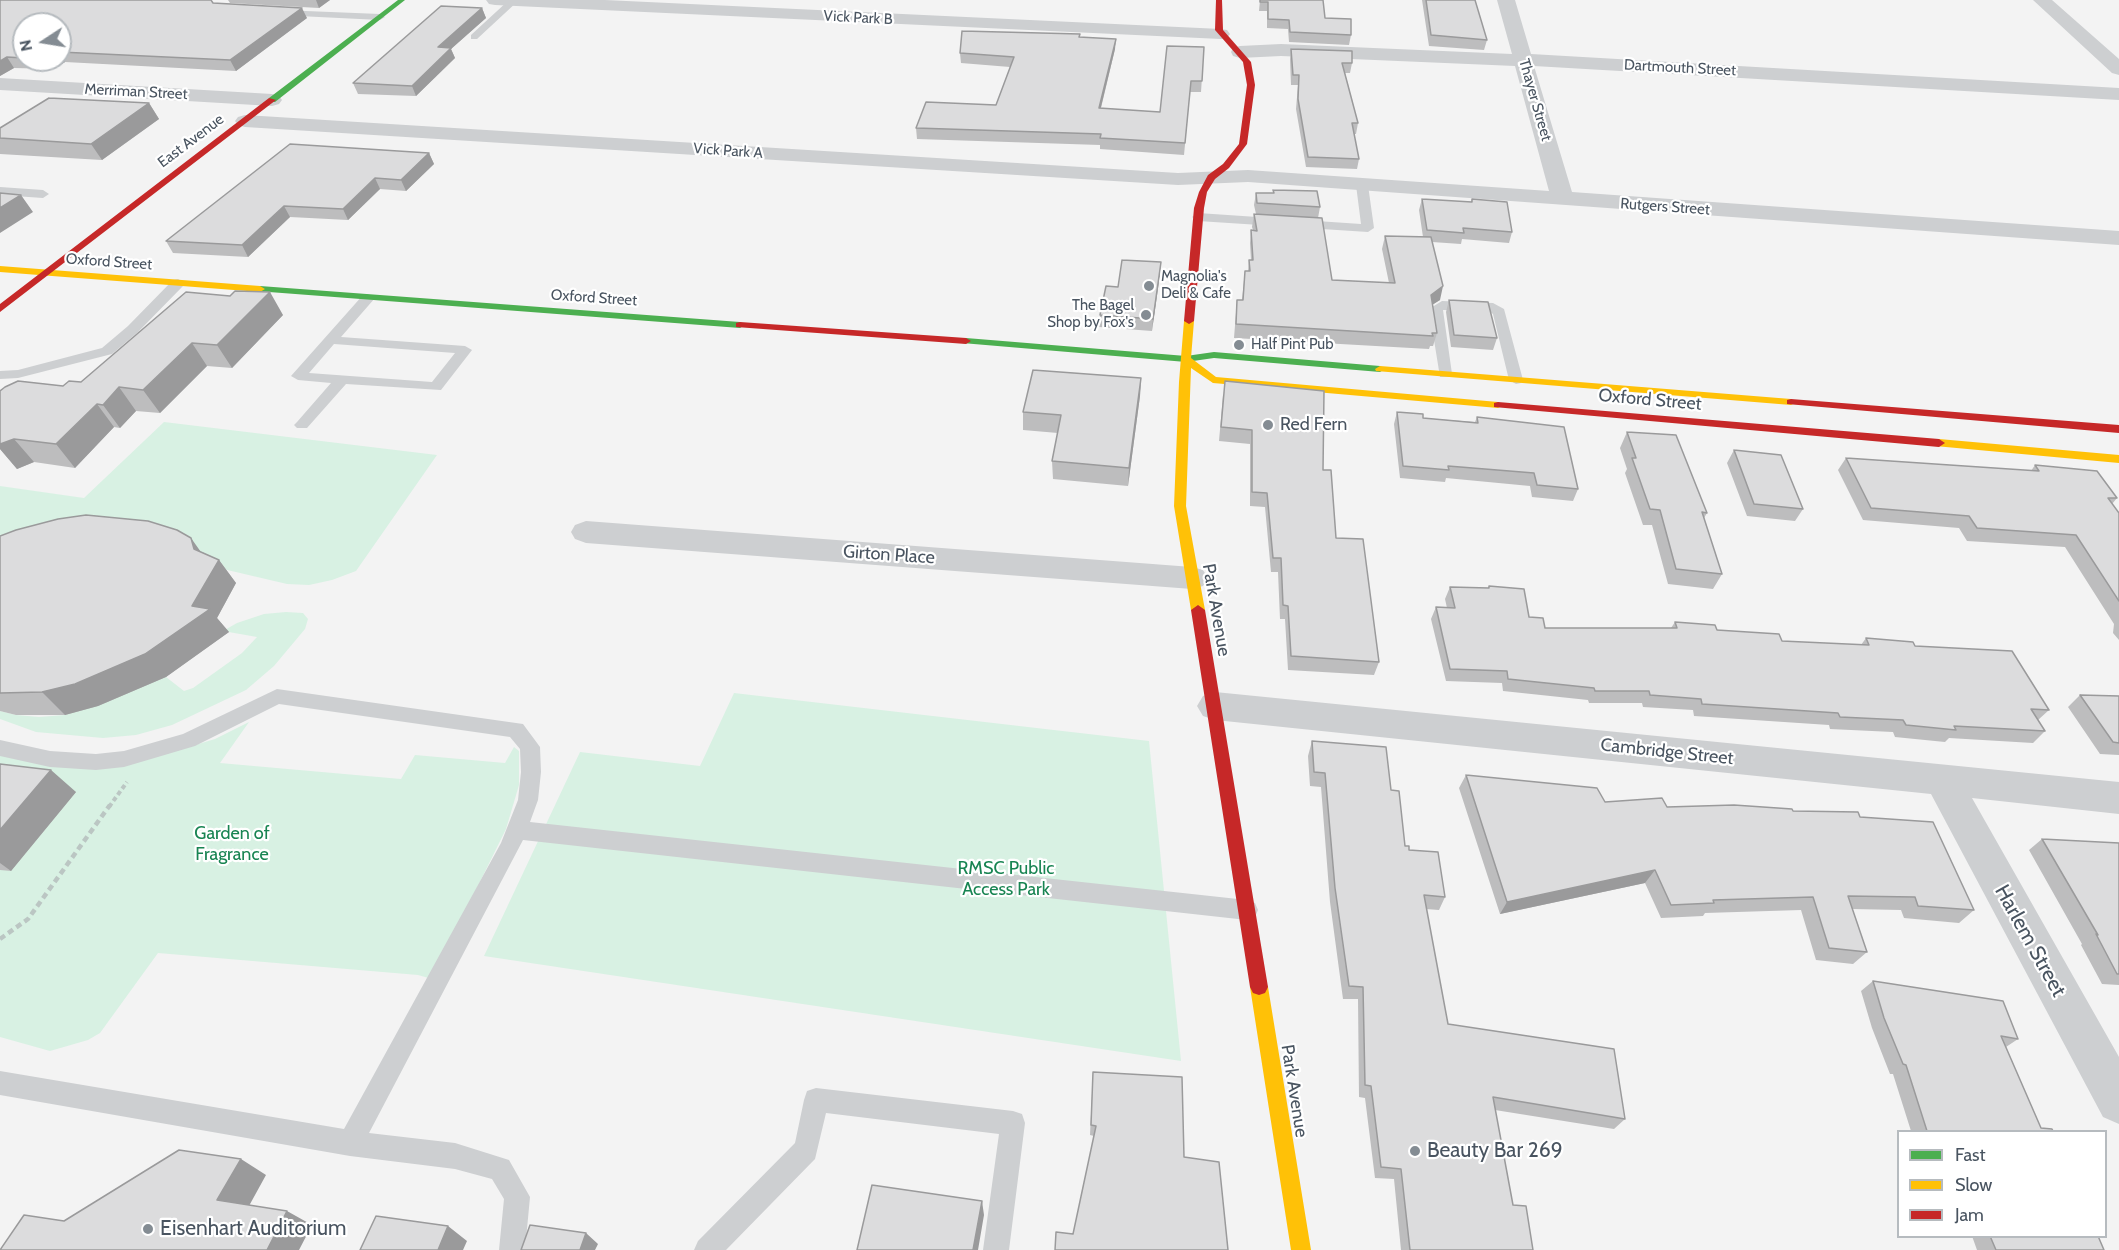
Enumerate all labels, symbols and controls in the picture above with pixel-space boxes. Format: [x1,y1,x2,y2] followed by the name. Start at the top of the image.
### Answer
[823,7,893,29] street label: Vick Park B
[12,12,72,72] north arrow
[15,38,36,53] text: N
[1624,56,1736,80] street label: Dartmouth Street
[1515,57,1555,143] street label: Thayer Street
[84,80,188,104] street label: Merriman Street
[155,110,227,172] street label: East Avenue
[693,140,763,162] street label: Vick Park A
[1620,195,1710,219] street label: Rutgers Street
[65,250,153,274] street label: Oxford Street
[1161,268,1231,303] place label: Magnolia's Deli & Cafe
[1142,279,1156,293] marker: Magnolia's Deli & Cafe
[550,286,638,310] street label: Oxford Street
[1047,297,1134,332] place label: The Bagel Shop by Fox's
[1139,308,1153,322] marker: The Bagel Shop by Fox's
[1251,336,1334,354] place label: Half Pint Pub
[1232,338,1246,352] marker: Half Pint Pub
[1597,385,1703,415] street label: Oxford Street
[1280,414,1347,436] place label: Red Fern
[1261,418,1275,432] marker: Red Fern
[842,541,936,569] street label: Girton Place
[1197,562,1235,658] street label: Park Avenue
[1599,734,1735,770] street label: Cambridge Street
[194,823,270,866] park label: Garden of Fragrance
[958,858,1054,900] park label: RMSC Public Access Park
[1989,881,2071,1001] street label: Harlem Street
[1276,1043,1312,1139] street label: Park Avenue
[1897,1130,2107,1238] legend
[1427,1138,1563,1164] place label: Beauty Bar 269
[1408,1144,1422,1158] marker: Beauty Bar 269
[1955,1144,1986,1166] text: Fast
[1955,1174,1992,1196] text: Slow
[1955,1204,1984,1226] text: Jam
[160,1216,346,1242] place label: Eisenhart Auditorium
[141,1222,155,1236] marker: Eisenhart Auditorium

